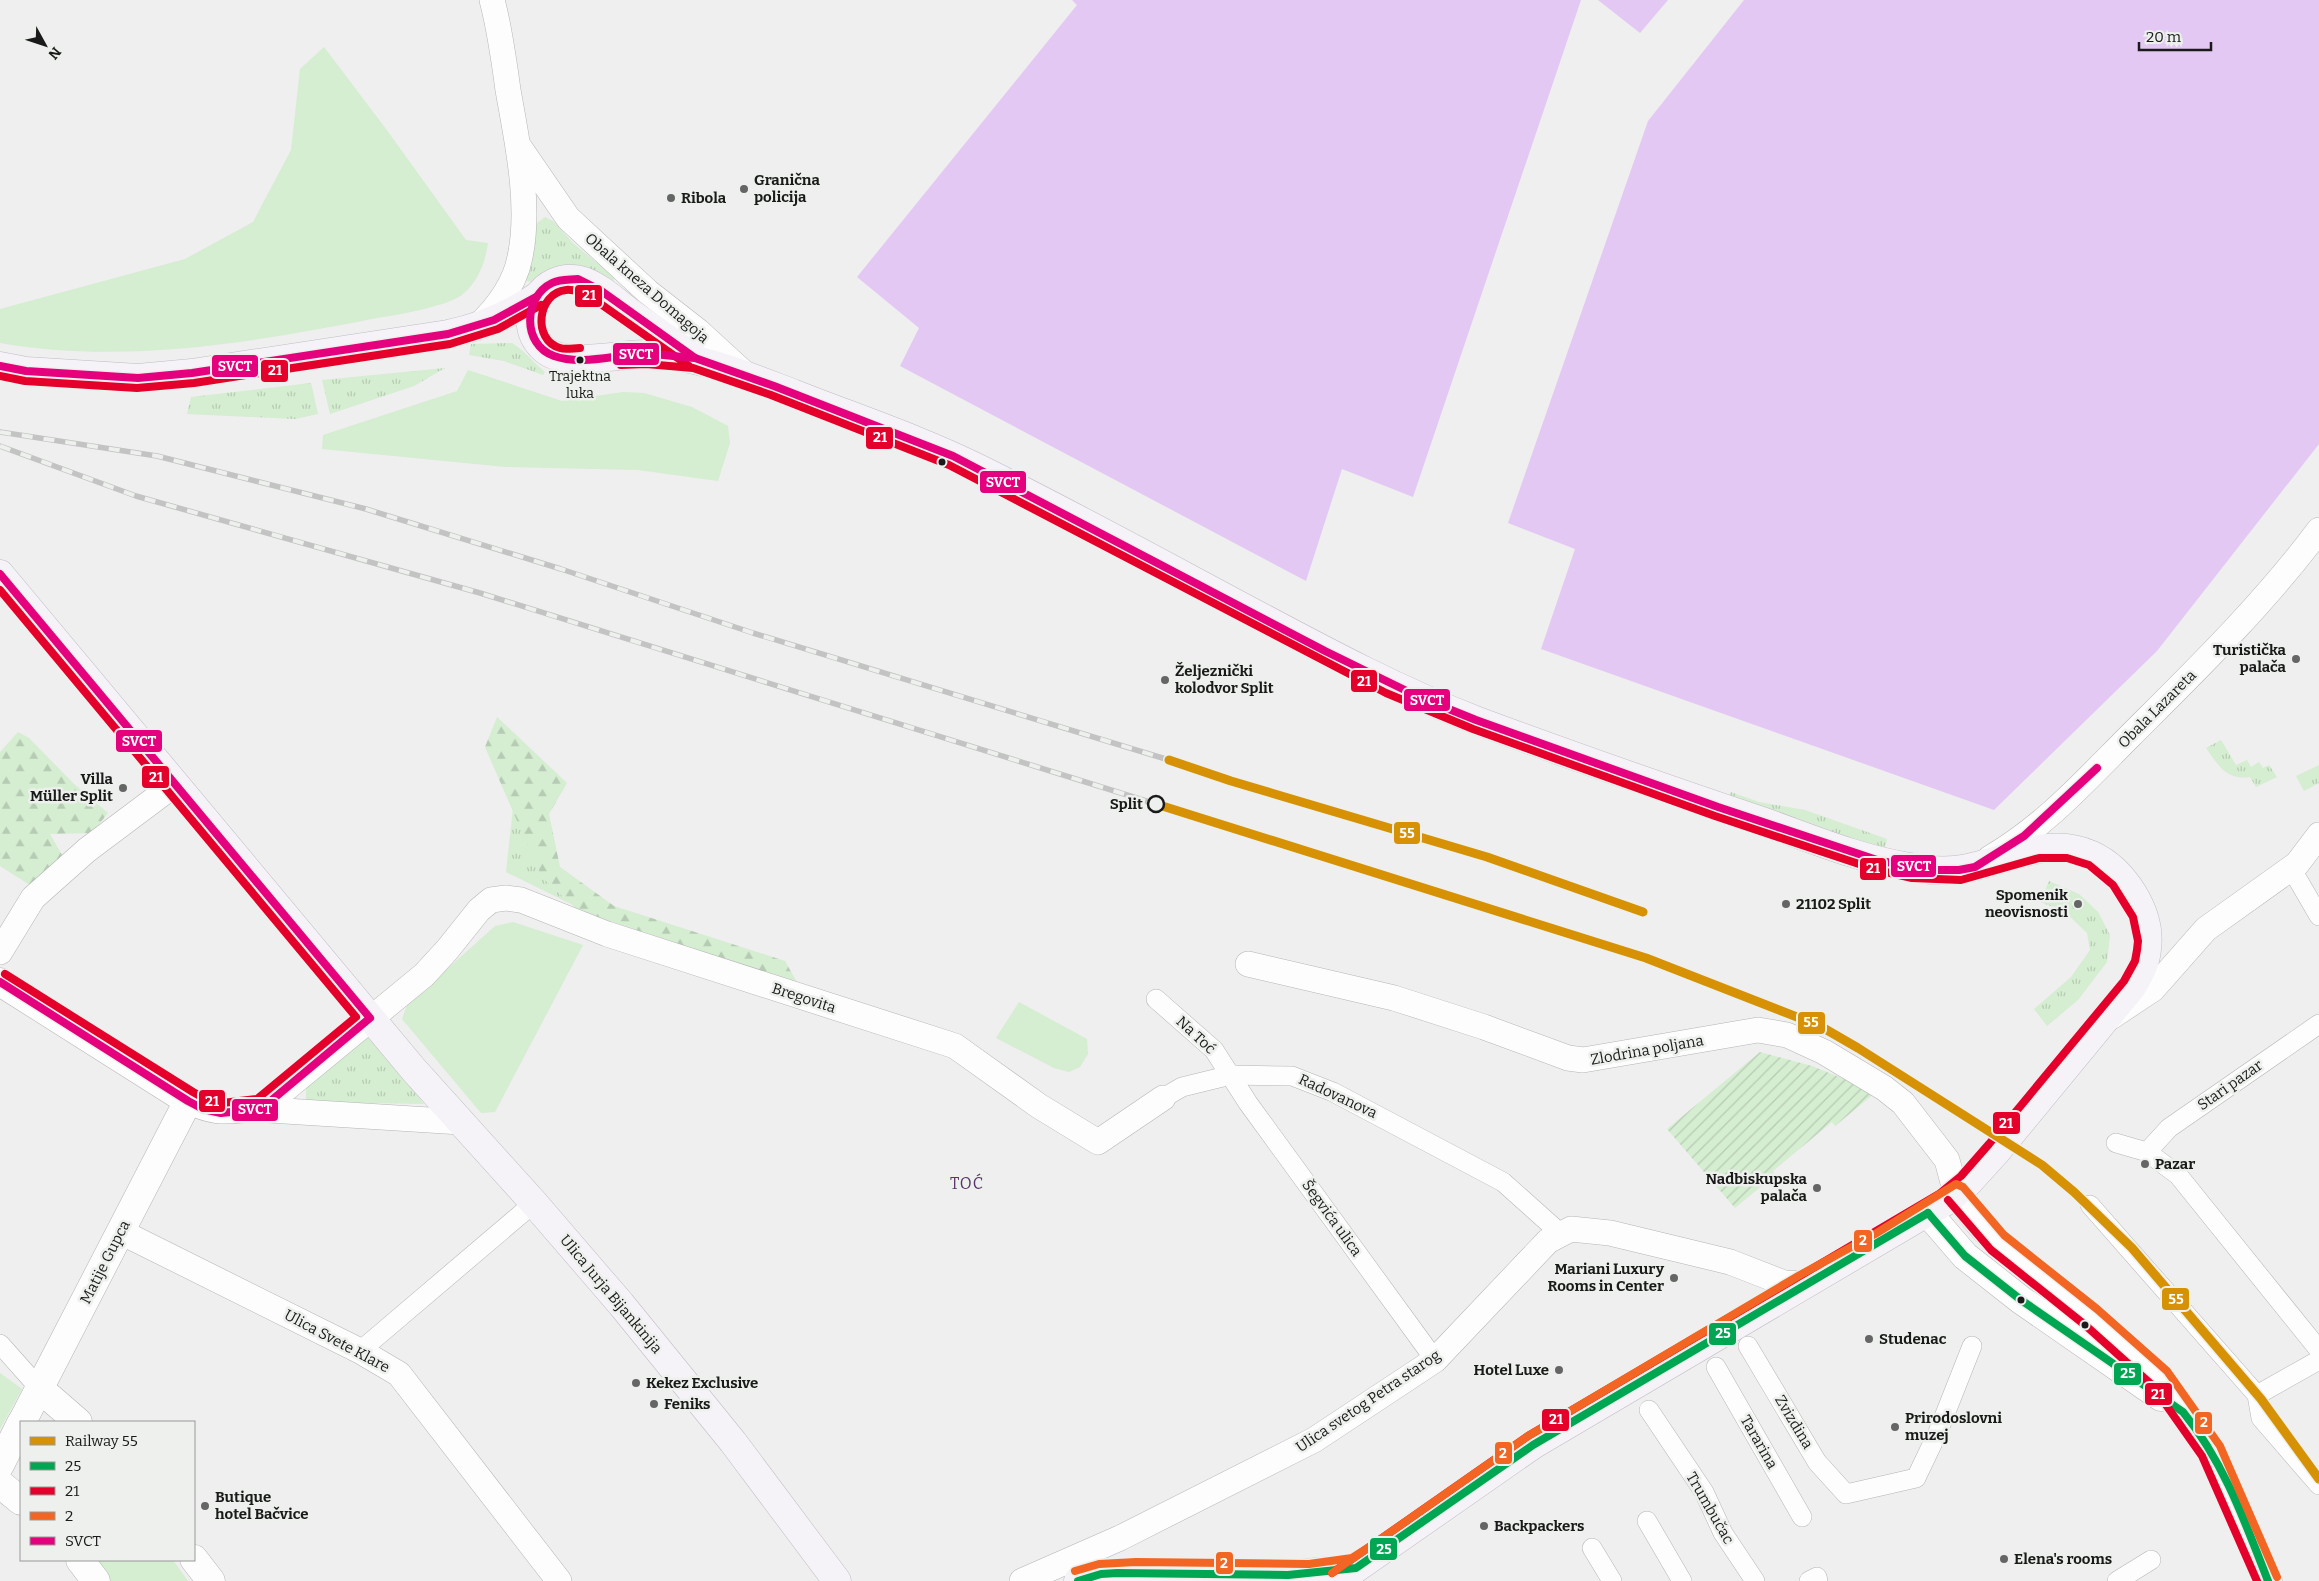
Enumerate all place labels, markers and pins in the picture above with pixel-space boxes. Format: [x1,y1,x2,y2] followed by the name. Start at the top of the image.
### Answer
[754,171,820,206] place label: Granična policija
[738,183,750,195] marker: Granična policija
[681,189,727,207] place label: Ribola
[665,192,677,204] marker: Ribola
[575,355,585,365] marker: Trajektna luka
[549,368,611,402] place label: Trajektna luka
[937,457,947,467] unlabelled marker
[2213,641,2287,676] place label: Turistička palača
[2290,653,2302,665] marker: Turistička palača
[1175,661,1274,697] place label: Željeznički kolodvor Split
[1159,674,1171,686] marker: Željeznički kolodvor Split
[30,770,114,805] place label: Villa Müller Split
[117,782,129,794] marker: Villa Müller Split
[1110,795,1143,813] place label: Split
[1147,795,1165,813] marker: Split
[1985,886,2068,921] place label: Spomenik neovisnosti
[1796,895,1871,913] place label: 21102 Split
[1780,898,1792,910] marker: 21102 Split
[2072,898,2084,910] marker: Spomenik neovisnosti
[2155,1155,2195,1173] place label: Pazar
[2139,1158,2151,1170] marker: Pazar
[1705,1170,1808,1205] place label: Nadbiskupska palača
[1811,1182,1823,1194] marker: Nadbiskupska palača
[1547,1260,1665,1295] place label: Mariani Luxury Rooms in Center
[1668,1272,1680,1284] marker: Mariani Luxury Rooms in Center
[2016,1295,2026,1305] unlabelled marker
[2080,1320,2090,1330] unlabelled marker
[1879,1330,1947,1348] place label: Studenac
[1863,1333,1875,1345] marker: Studenac
[1474,1361,1549,1379] place label: Hotel Luxe
[1553,1364,1565,1376] marker: Hotel Luxe
[646,1374,758,1392] place label: Kekez Exclusive
[630,1377,642,1389] marker: Kekez Exclusive
[664,1395,710,1413] place label: Feniks
[648,1398,660,1410] marker: Feniks
[1905,1409,2002,1444] place label: Prirodoslovni muzej
[1889,1421,1901,1433] marker: Prirodoslovni muzej
[215,1488,308,1523] place label: Butique hotel Bačvice
[199,1500,211,1512] marker: Butique hotel Bačvice
[1494,1517,1584,1535] place label: Backpackers
[1478,1520,1490,1532] marker: Backpackers
[2014,1550,2112,1568] place label: Elena's rooms
[1998,1553,2010,1565] marker: Elena's rooms

